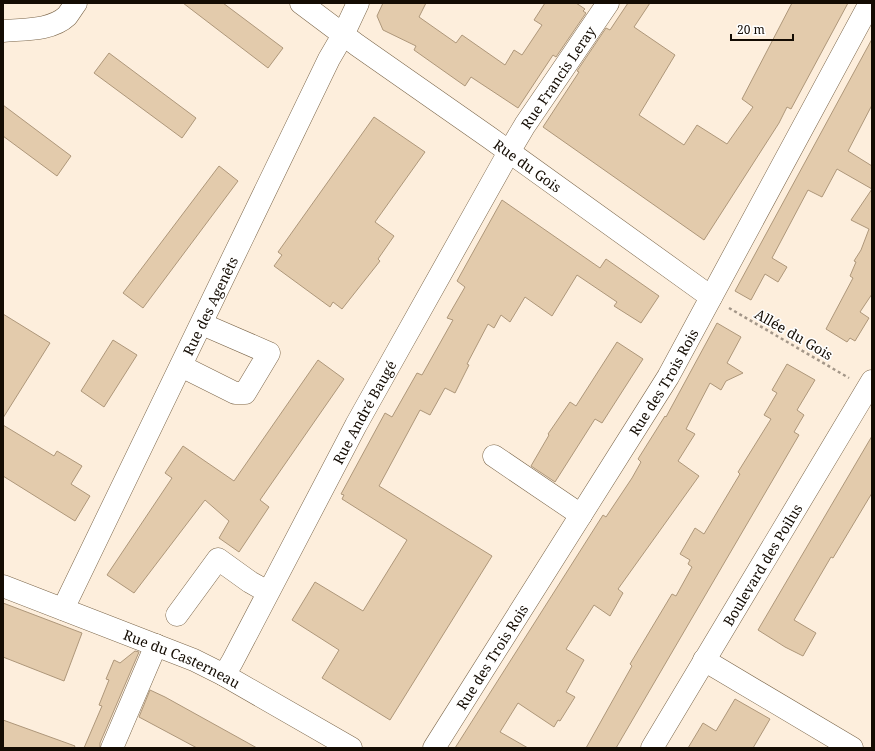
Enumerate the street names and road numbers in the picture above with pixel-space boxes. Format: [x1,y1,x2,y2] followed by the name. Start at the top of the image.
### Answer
[516,22,599,132] street label: Rue Francis Leray
[490,134,566,196] street label: Rue du Gois
[178,253,242,358] street label: Rue des Agenêts
[752,304,836,364] street label: Allée du Gois
[624,325,702,439] street label: Rue des Trois Rois
[328,357,400,467] street label: Rue André Baugé
[718,500,806,629] street label: Boulevard des Poilus
[451,600,532,713] street label: Rue des Trois Rois
[121,624,244,692] street label: Rue du Casterneau

